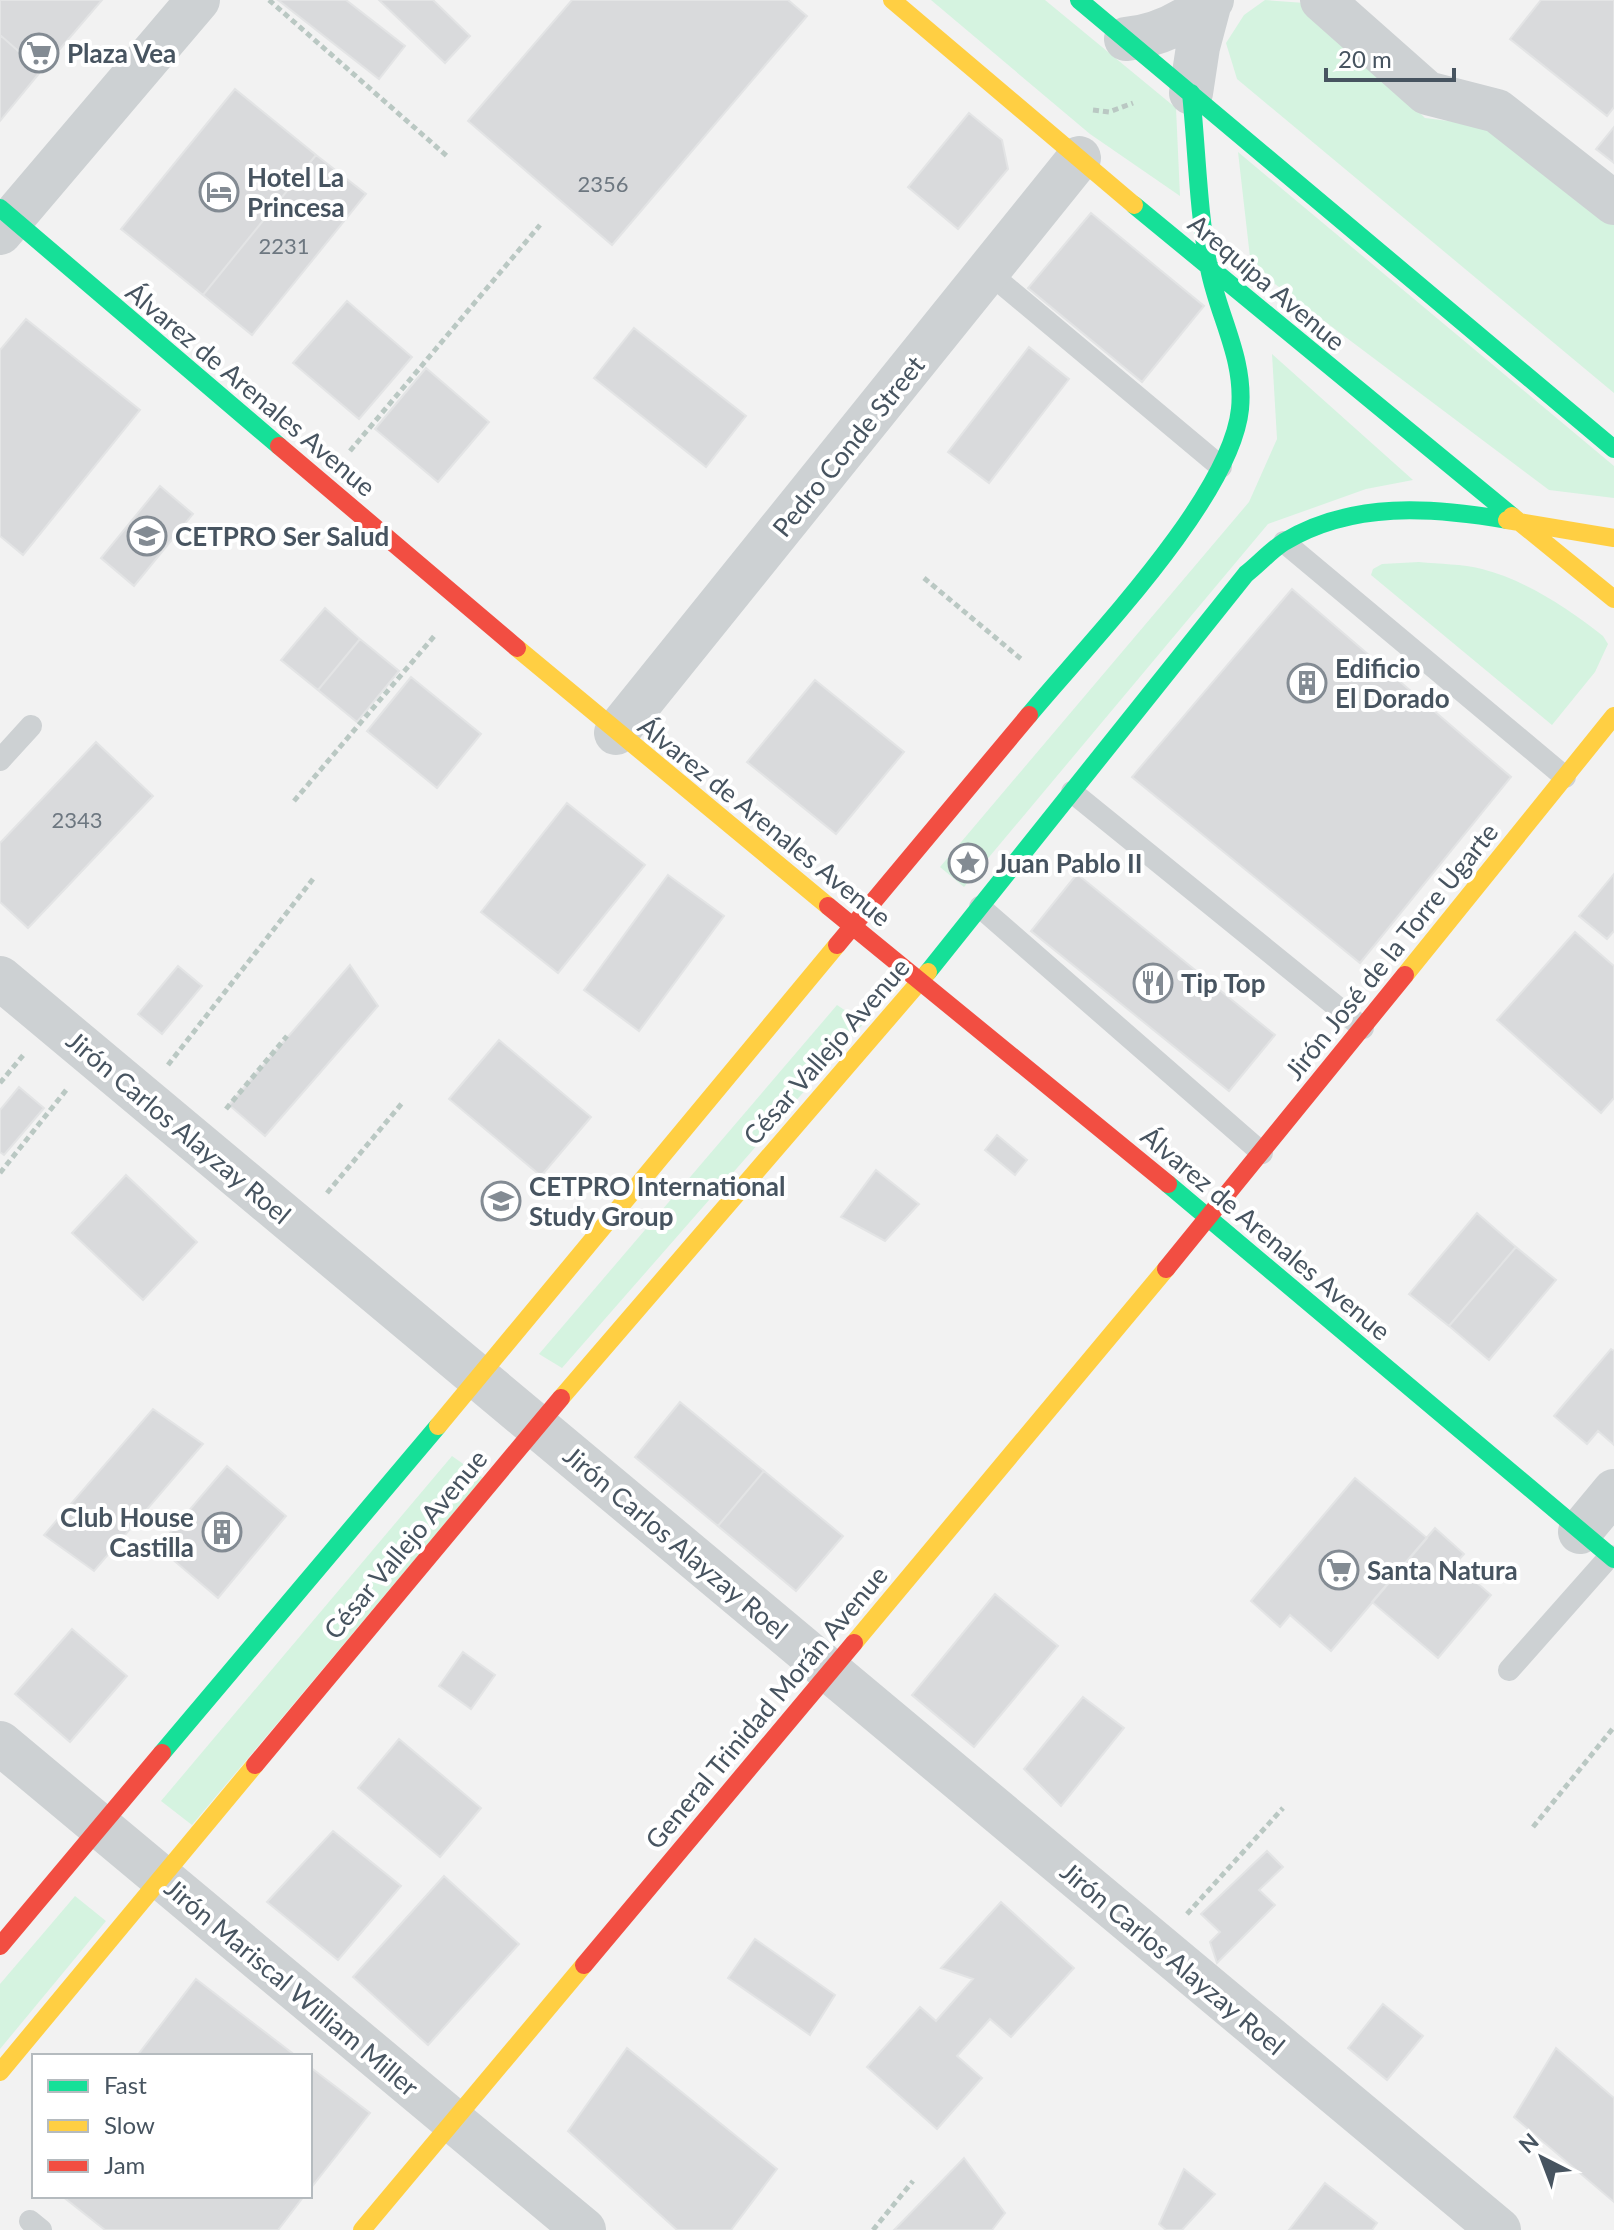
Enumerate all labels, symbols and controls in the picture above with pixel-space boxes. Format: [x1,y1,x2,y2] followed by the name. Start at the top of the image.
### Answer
[18,32,60,74] supermarket icon: Plaza Vea
[1326,32,1454,82] scale bar
[67,37,176,69] place label: Plaza Vea
[1338,44,1392,73] text: 20 m
[247,161,345,223] place label: Hotel La Princesa
[577,170,629,197] house number: 2356
[198,171,240,213] hotel icon: Hotel La Princesa
[1182,207,1352,357] street label: Arequipa Avenue
[258,232,310,259] house number: 2231
[120,275,382,503] street label: Álvarez de Arenales Avenue
[765,349,931,543] street label: Pedro Conde Street
[126,515,168,557] school or university icon: CETPRO Ser Salud
[175,520,389,552] place label: CETPRO Ser Salud
[1335,652,1450,714] place label: Edificio El Dorado
[1286,662,1328,704] building icon: Edificio El Dorado
[632,709,898,933] street label: Álvarez de Arenales Avenue
[51,806,103,833] house number: 2343
[1278,816,1504,1086] street label: Jirón José de la Torre Ugarte
[947,842,989,884] place icon: Juan Pablo II
[996,847,1142,879] place label: Juan Pablo II
[736,951,916,1151] street label: César Vallejo Avenue
[1132,962,1174,1004] restaurant icon: Tip Top
[1181,967,1266,999] place label: Tip Top
[60,1024,298,1230] street label: Jirón Carlos Alayzay Roel
[1135,1119,1397,1347] street label: Álvarez de Arenales Avenue
[529,1170,785,1232] place label: CETPRO International Study Group
[480,1180,522,1222] school or university icon: CETPRO International Study Group
[557,1439,795,1645] street label: Jirón Carlos Alayzay Roel
[317,1443,493,1645] street label: César Vallejo Avenue
[60,1501,194,1563] place label: Club House Castilla
[201,1511,243,1553] building icon: Club House Castilla
[1318,1549,1360,1591] supermarket icon: Santa Natura
[1367,1554,1518,1586] place label: Santa Natura
[638,1559,894,1855] street label: General Trinidad Morán Avenue
[1054,1855,1292,2061] street label: Jirón Carlos Alayzay Roel
[159,1871,426,2103] street label: Jirón Mariscal William Miller
[32,2054,312,2198] legend
[104,2070,147,2099] text: Fast
[104,2110,155,2139] text: Slow
[1502,2118,1582,2198] north arrow
[1513,2127,1544,2158] text: N
[104,2150,145,2179] text: Jam

